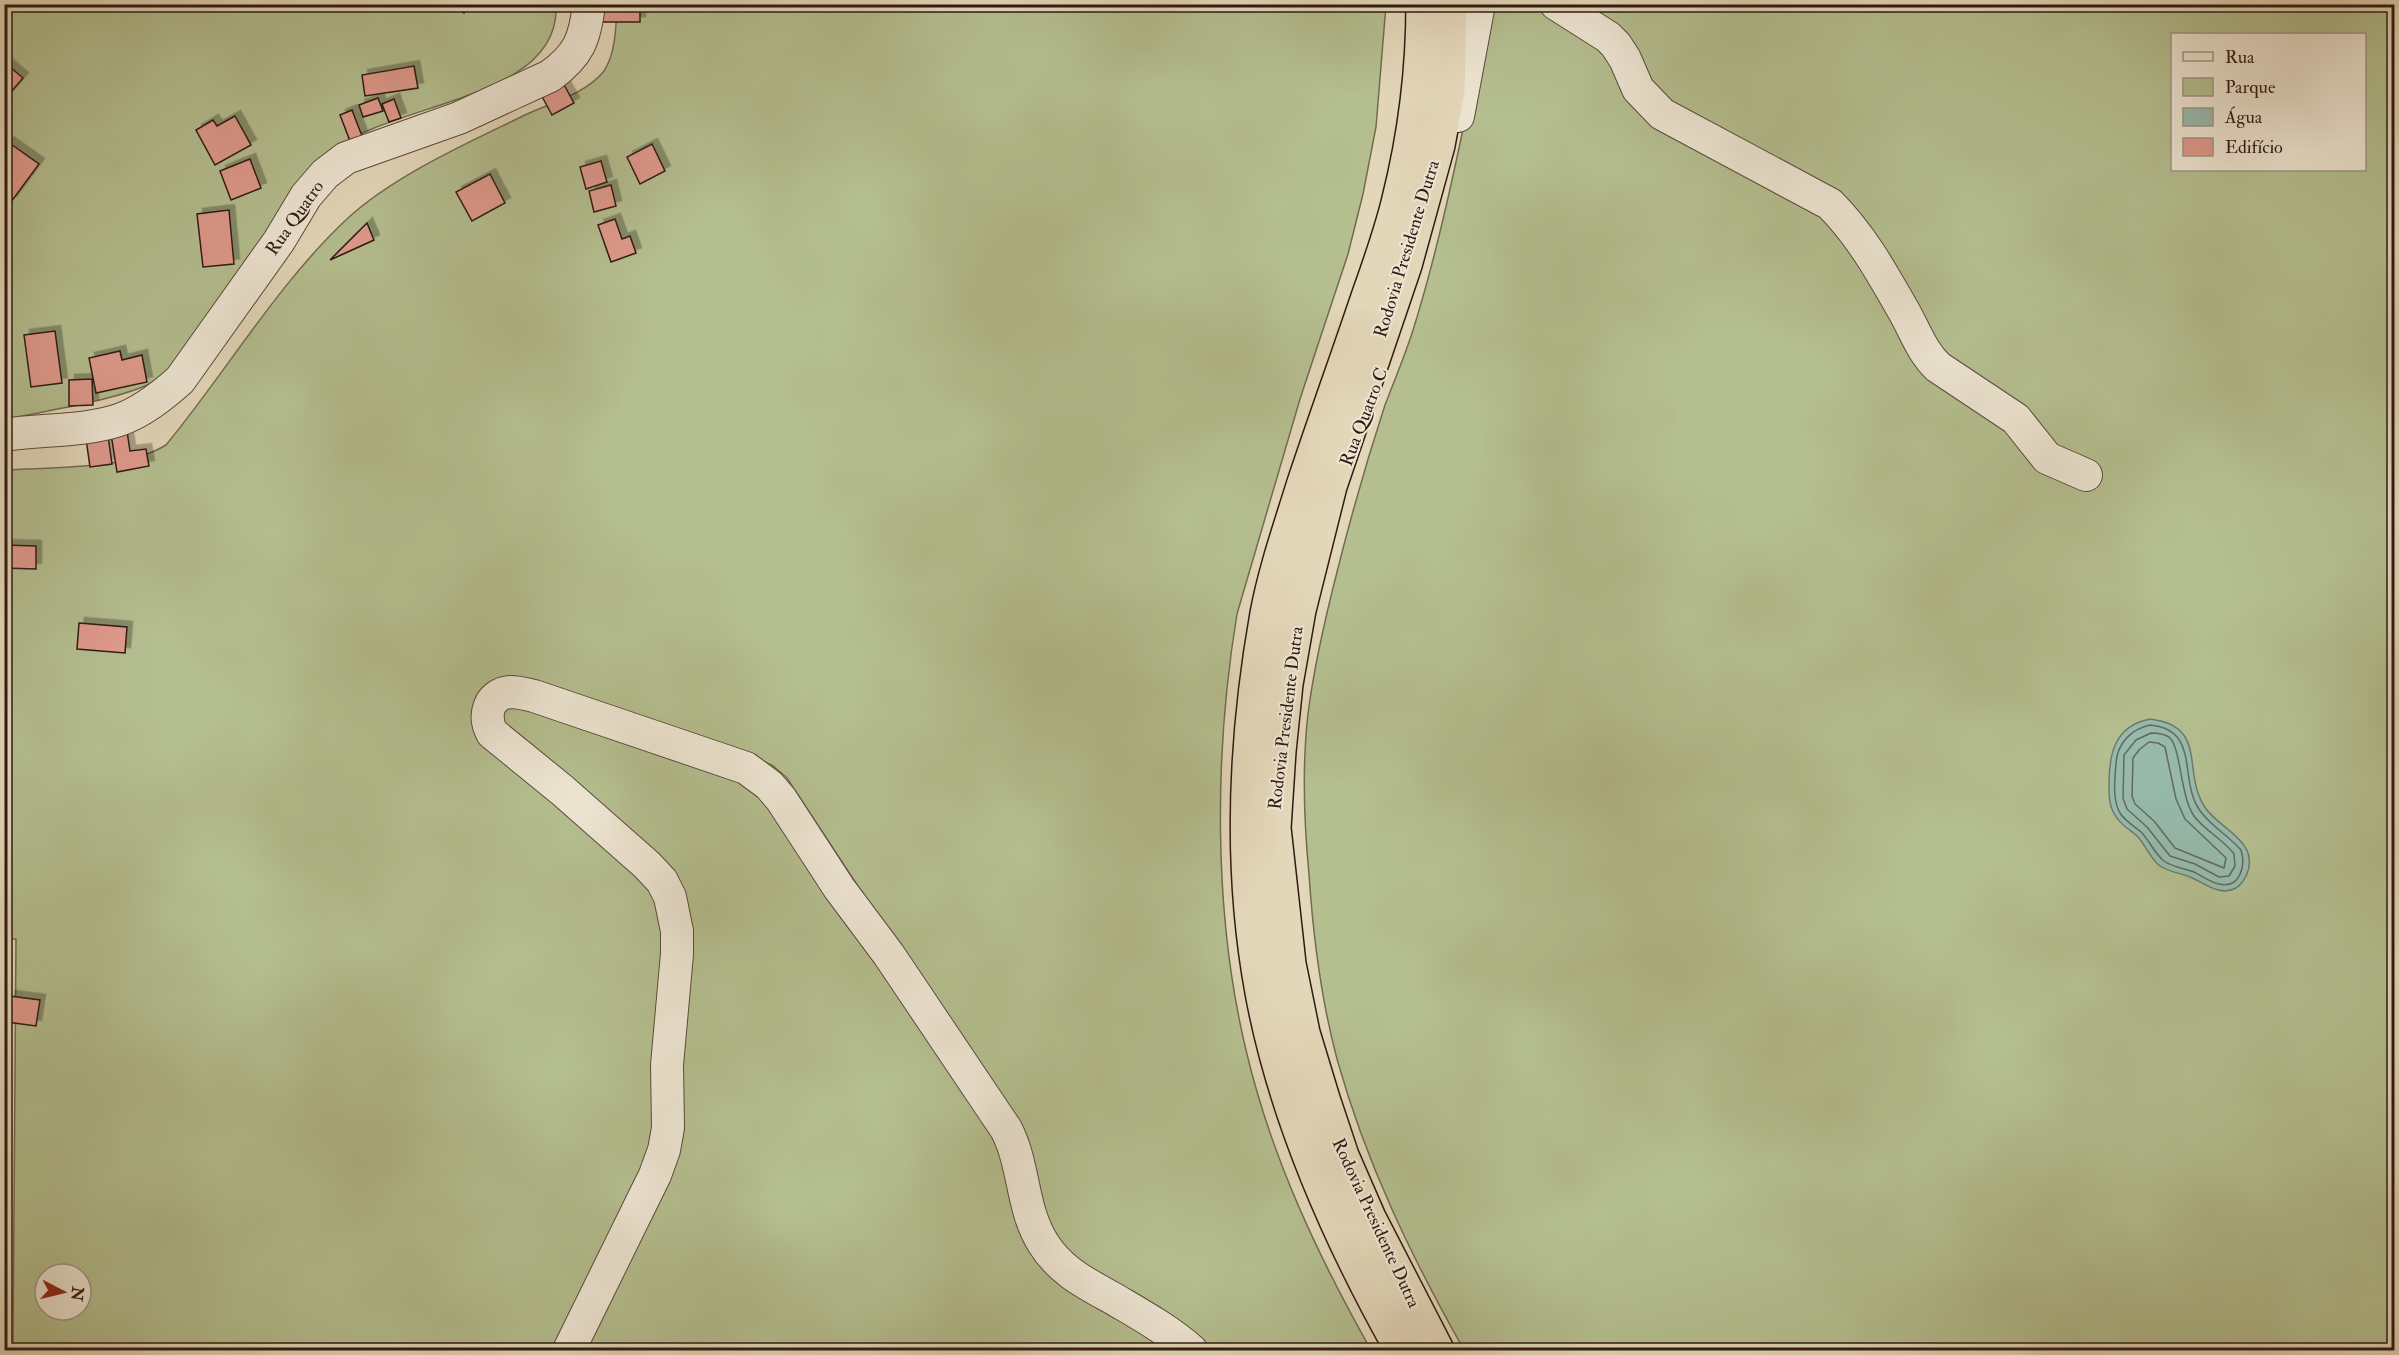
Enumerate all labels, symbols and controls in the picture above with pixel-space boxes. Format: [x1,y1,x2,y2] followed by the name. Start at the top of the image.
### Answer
[2171,33,2366,171] legend
[2225,46,2255,69] text: Rua
[2225,76,2276,99] text: Parque
[2224,106,2263,129] text: Água
[2225,136,2283,159] text: Edifício
[1369,157,1445,341] street label: Rodovia Presidente Dutra
[261,176,329,260] street label: Rua Quatro
[1335,365,1393,469] street label: Rua Quatro C
[1263,624,1309,811] street label: Rodovia Presidente Dutra
[1327,1135,1426,1312] street label: Rodovia Presidente Dutra
[33,1262,93,1322] north arrow
[66,1284,88,1303] text: N

